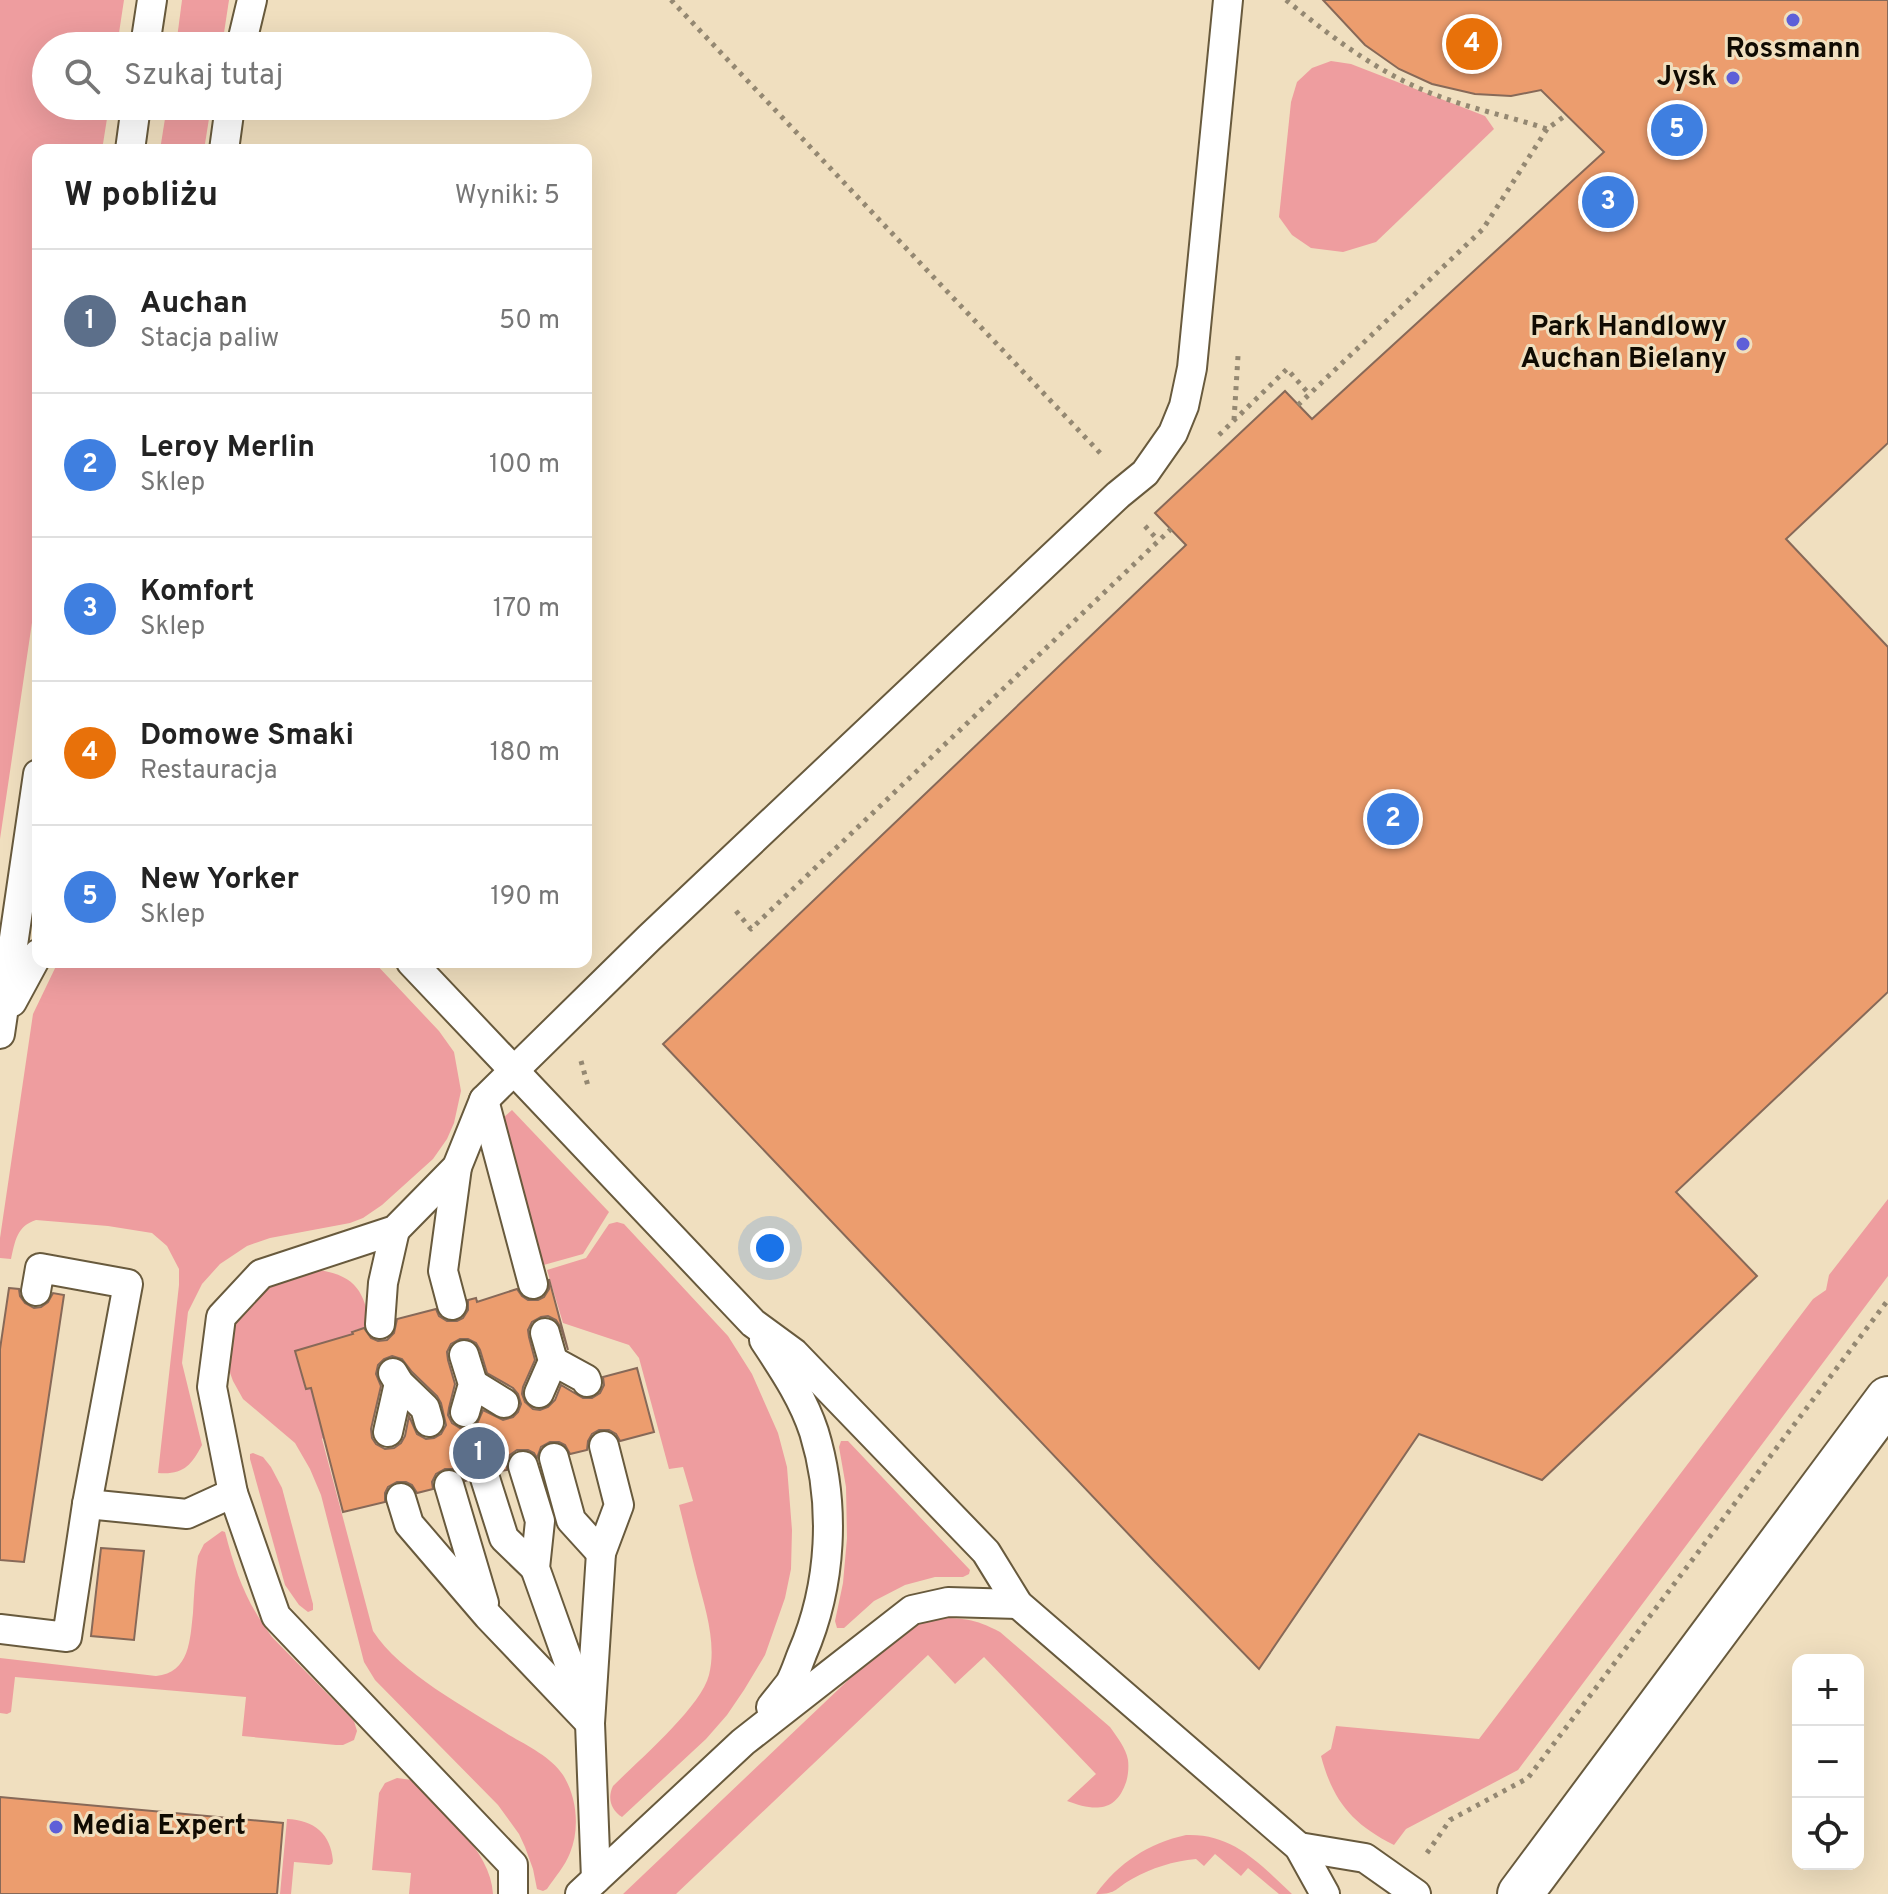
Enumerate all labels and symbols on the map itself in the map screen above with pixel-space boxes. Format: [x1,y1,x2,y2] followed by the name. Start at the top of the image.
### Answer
[1784,11,1802,29] marker: Rossmann
[1446,14,1498,74] pin: 4
[1725,32,1861,68] place label: Rossmann
[1657,60,1717,96] place label: Jysk
[1724,69,1742,87] marker: Jysk
[1651,100,1703,160] pin: 5
[1582,172,1634,232] pin: 3
[1520,310,1727,378] place label: Park Handlowy Auchan Bielany
[1734,335,1752,353] marker: Park Handlowy Auchan Bielany
[1367,789,1419,849] pin: 2
[750,1228,790,1268] your location
[453,1423,505,1483] pin: 1
[72,1809,246,1845] place label: Media Expert
[47,1818,65,1836] marker: Media Expert

